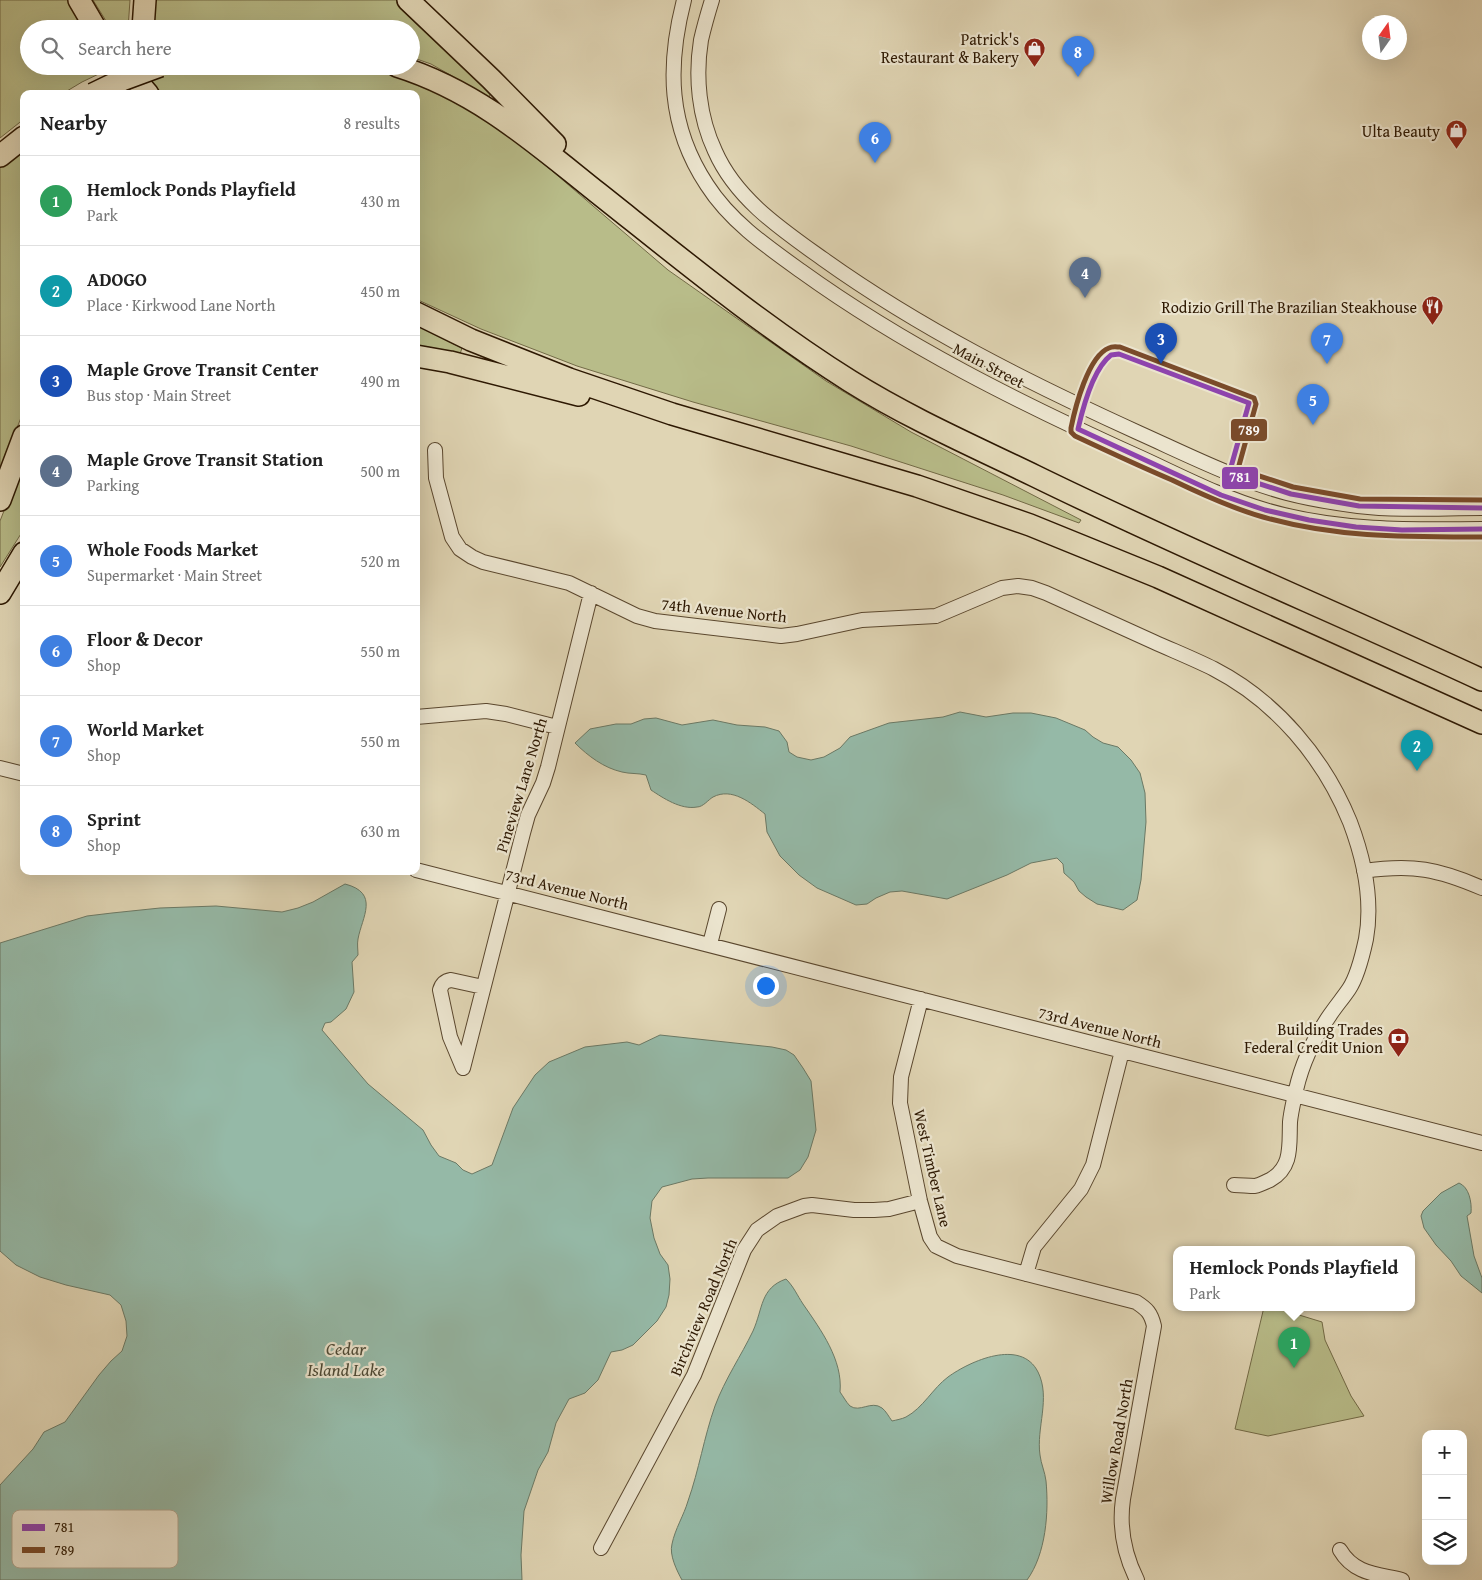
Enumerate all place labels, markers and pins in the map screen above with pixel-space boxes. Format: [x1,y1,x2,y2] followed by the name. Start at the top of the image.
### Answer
[881,27,1019,69] place label: Patrick's Restaurant & Bakery
[1023,36,1047,67] shop icon: Patrick's Restaurant & Bakery
[1062,36,1094,77] pin: 8
[1362,119,1440,143] place label: Ulta Beauty
[1444,119,1468,150] shop icon: Ulta Beauty
[859,122,891,163] pin: 6
[1069,257,1101,298] pin: 4
[1161,295,1417,319] place label: Rodizio Grill The Brazilian Steakhouse
[1421,295,1445,326] restaurant icon: Rodizio Grill The Brazilian Steakhouse
[1145,323,1177,364] pin: 3
[1311,323,1343,364] pin: 7
[1297,384,1329,425] pin: 5
[1401,730,1433,771] pin: 2
[1244,1017,1383,1059] place label: Building Trades Federal Credit Union
[1387,1026,1411,1057] bank icon: Building Trades Federal Credit Union
[1278,1327,1310,1368] pin: 1

